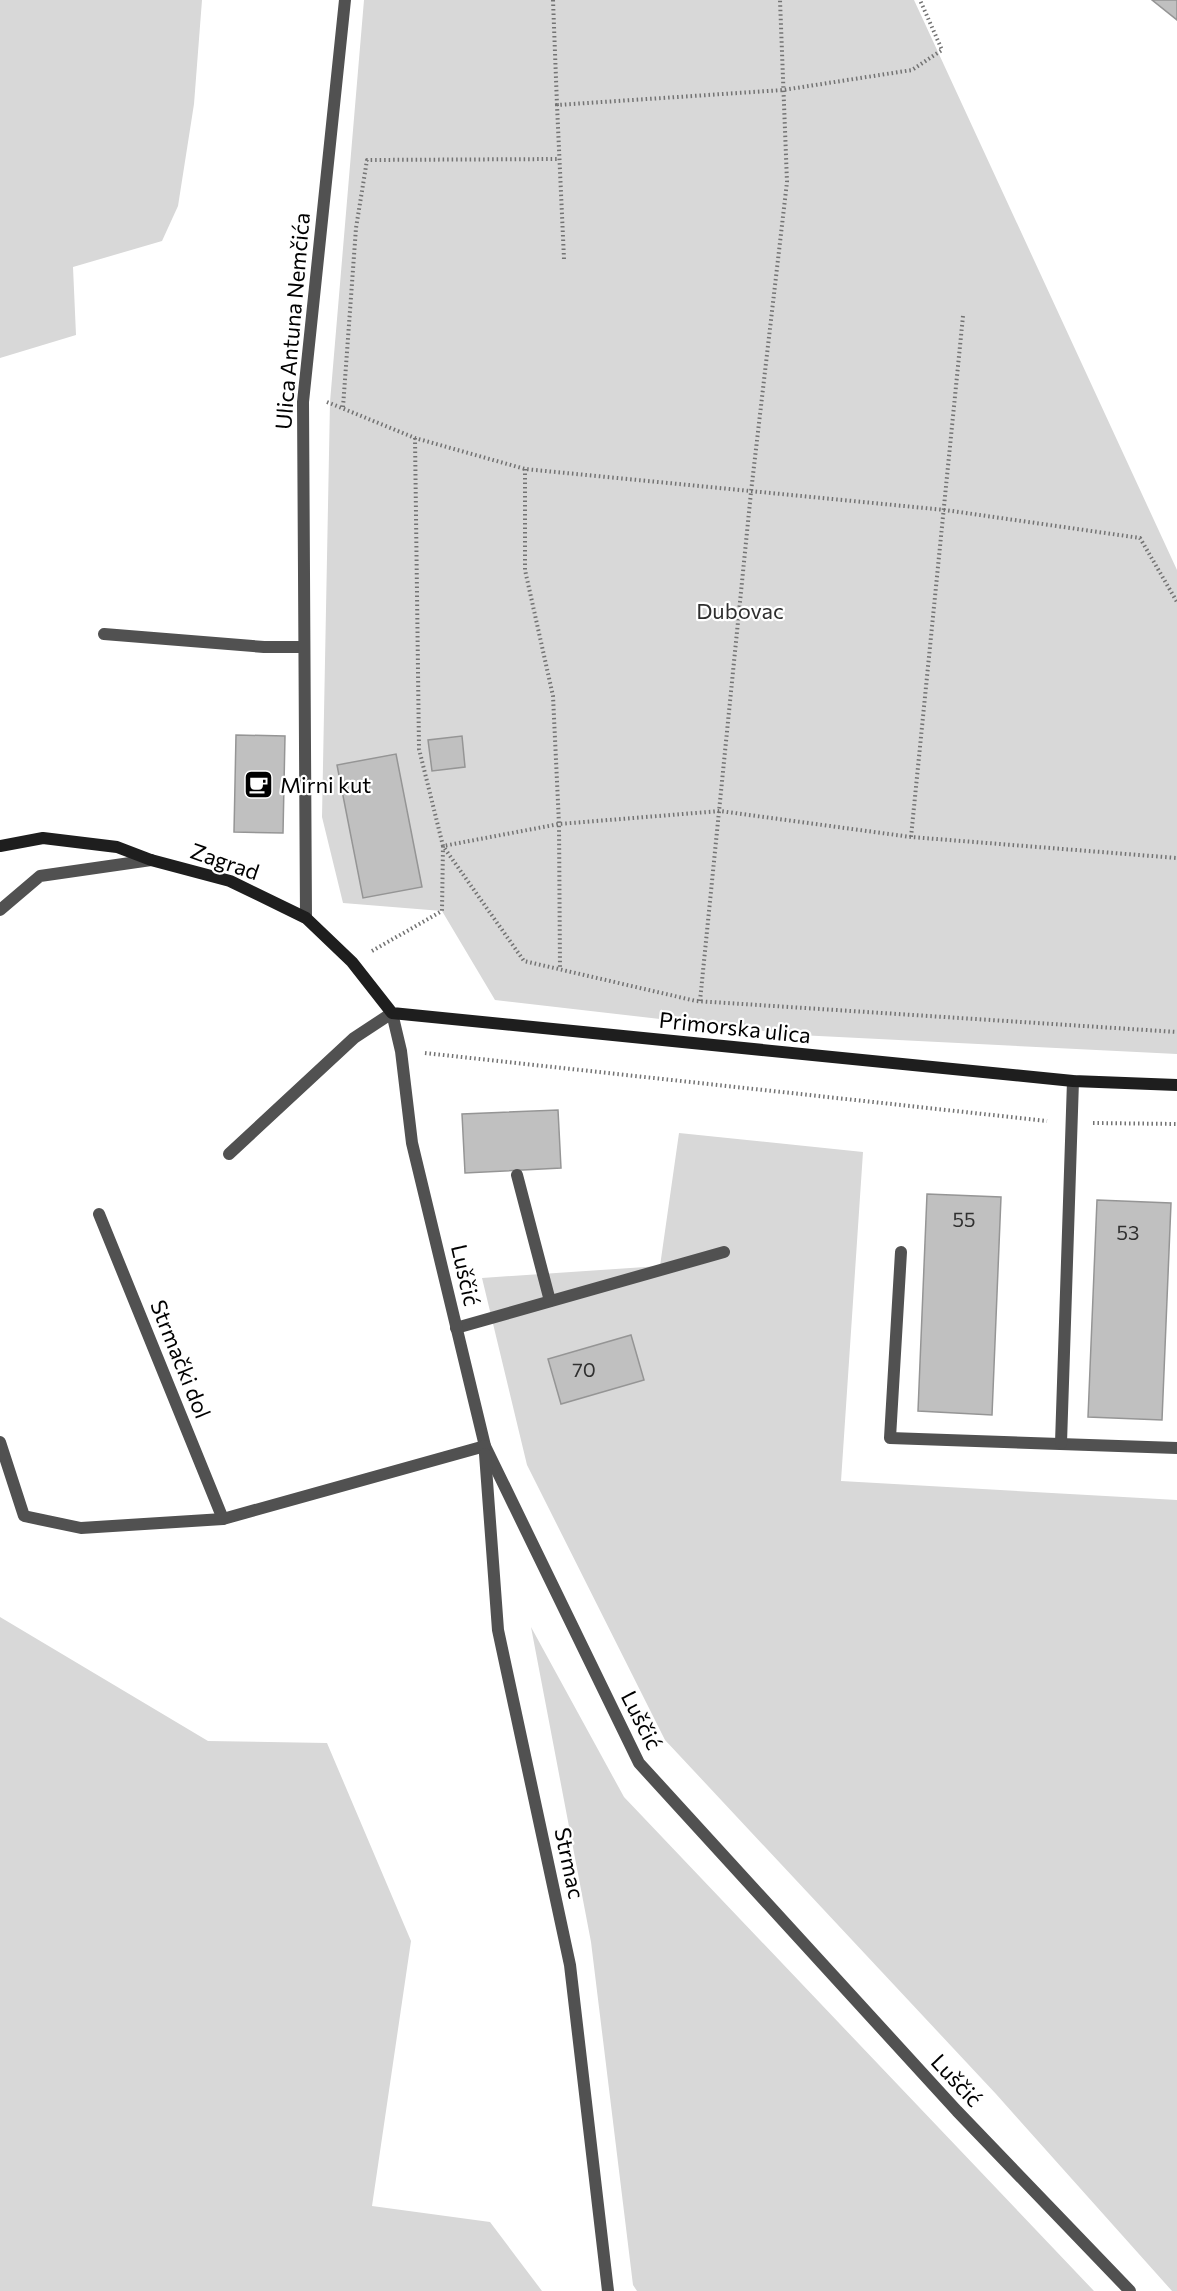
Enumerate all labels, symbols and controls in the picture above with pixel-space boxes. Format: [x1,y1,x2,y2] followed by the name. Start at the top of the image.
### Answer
[269,211,315,431] street label: Ulica Antuna Nemčića
[696,597,784,624] park label: Dubovac
[243,768,275,800] cafe icon: Mirni kut
[280,771,371,798] place label: Mirni kut
[187,837,263,885] street label: Zagrad
[658,1006,812,1048] street label: Primorska ulica
[953,1207,975,1231] house number: 55
[1117,1220,1139,1244] house number: 53
[446,1242,486,1308] street label: Luščić
[145,1296,217,1422] street label: Strmački dol
[572,1357,596,1381] house number: 70
[616,1686,668,1754] street label: Luščić
[549,1825,591,1901] street label: Strmac
[926,2048,988,2112] street label: Luščić

